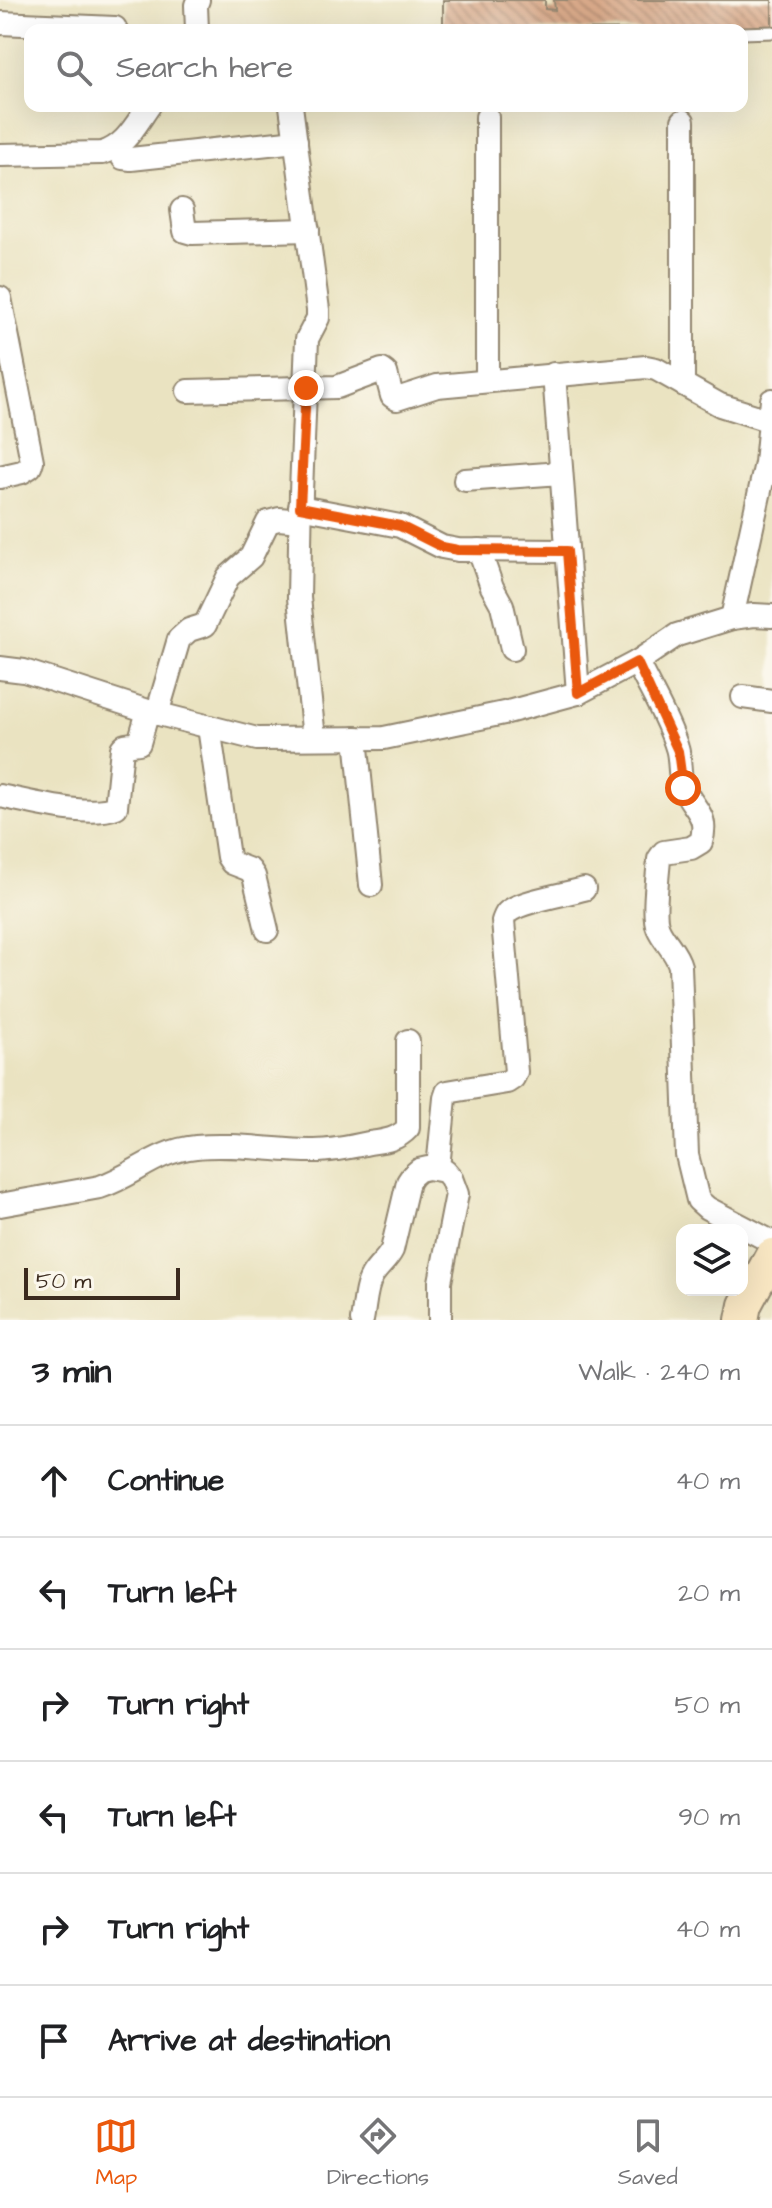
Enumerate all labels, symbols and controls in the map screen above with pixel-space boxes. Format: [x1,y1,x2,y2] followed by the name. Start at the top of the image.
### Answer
[24,24,748,112] search box
[52,46,96,90] icon: search
[116,47,293,89] text: Search here
[288,370,324,406] route end
[665,770,701,806] route start
[676,1224,748,1296] map controls
[676,1224,748,1296] button: layers
[24,1264,180,1300] scale bar
[36,1266,91,1297] text: 50 m
[32,1348,112,1396] text: 3 min
[578,1354,740,1390] text: Walk · 240 m
[32,1459,76,1503] icon: ahead
[108,1460,224,1502] text: Continue
[675,1463,740,1499] text: 40 m
[32,1571,76,1615] icon: left
[108,1572,236,1614] text: Turn left
[678,1575,740,1611] text: 20 m
[32,1683,76,1727] icon: right
[108,1684,249,1726] text: Turn right
[675,1687,740,1723] text: 50 m
[32,1795,76,1839] icon: left
[108,1796,236,1838] text: Turn left
[678,1799,740,1835] text: 90 m
[32,1907,76,1951] icon: right
[108,1908,249,1950] text: Turn right
[675,1911,740,1947] text: 40 m
[32,2019,76,2063] icon: arrive
[108,2020,390,2062] text: Arrive at destination
[94,2114,138,2193] tab: Map
[327,2114,429,2193] tab: Directions
[618,2114,678,2193] tab: Saved

